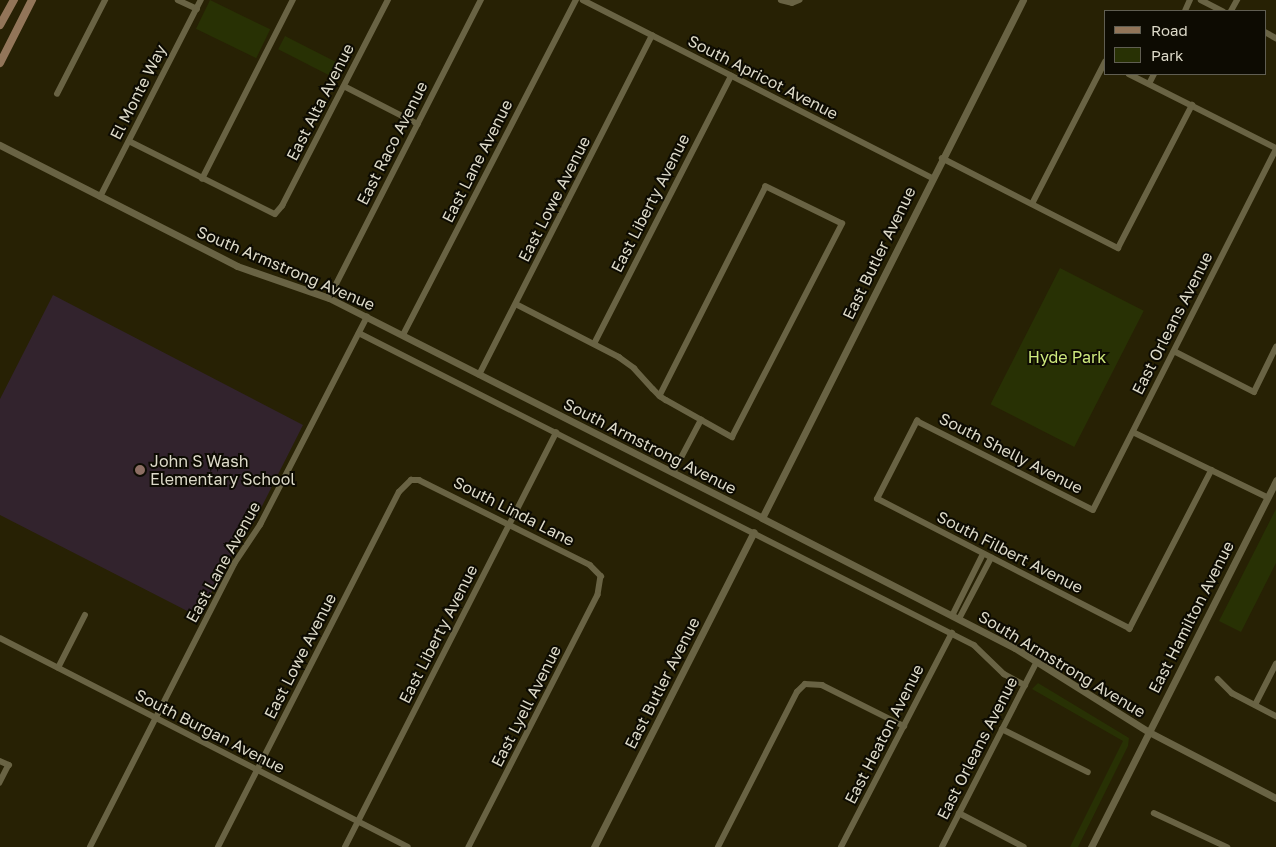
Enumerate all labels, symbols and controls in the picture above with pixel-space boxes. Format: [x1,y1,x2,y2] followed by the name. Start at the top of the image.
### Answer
[1104,10,1266,75] legend
[1151,21,1188,39] text: Road
[685,31,841,123] street label: South Apricot Avenue
[282,40,358,164] street label: East Alta Avenue
[106,41,170,143] street label: El Monte Way
[1151,46,1183,64] text: Park
[353,78,431,208] street label: East Raco Avenue
[438,96,516,226] street label: East Lane Avenue
[607,131,693,275] street label: East Liberty Avenue
[514,133,594,265] street label: East Lowe Avenue
[839,184,919,322] street label: East Butler Avenue
[194,222,378,314] street label: South Armstrong Avenue
[1128,248,1216,398] street label: East Orleans Avenue
[1028,347,1106,367] park label: Hyde Park
[560,394,740,498] street label: South Armstrong Avenue
[936,408,1086,498] street label: South Shelly Avenue
[150,451,295,489] place label: John S Wash Elementary School
[134,464,146,476] marker: John S Wash Elementary School
[450,472,578,550] street label: South Linda Lane
[182,498,264,626] street label: East Lane Avenue
[934,507,1086,597] street label: South Filbert Avenue
[1144,538,1238,696] street label: East Hamilton Avenue
[395,562,481,706] street label: East Liberty Avenue
[260,590,340,722] street label: East Lowe Avenue
[975,606,1149,722] street label: South Armstrong Avenue
[620,614,704,752] street label: East Butler Avenue
[487,642,565,770] street label: East Lyell Avenue
[840,661,928,807] street label: East Heaton Avenue
[933,673,1021,823] street label: East Orleans Avenue
[132,685,288,777] street label: South Burgan Avenue

